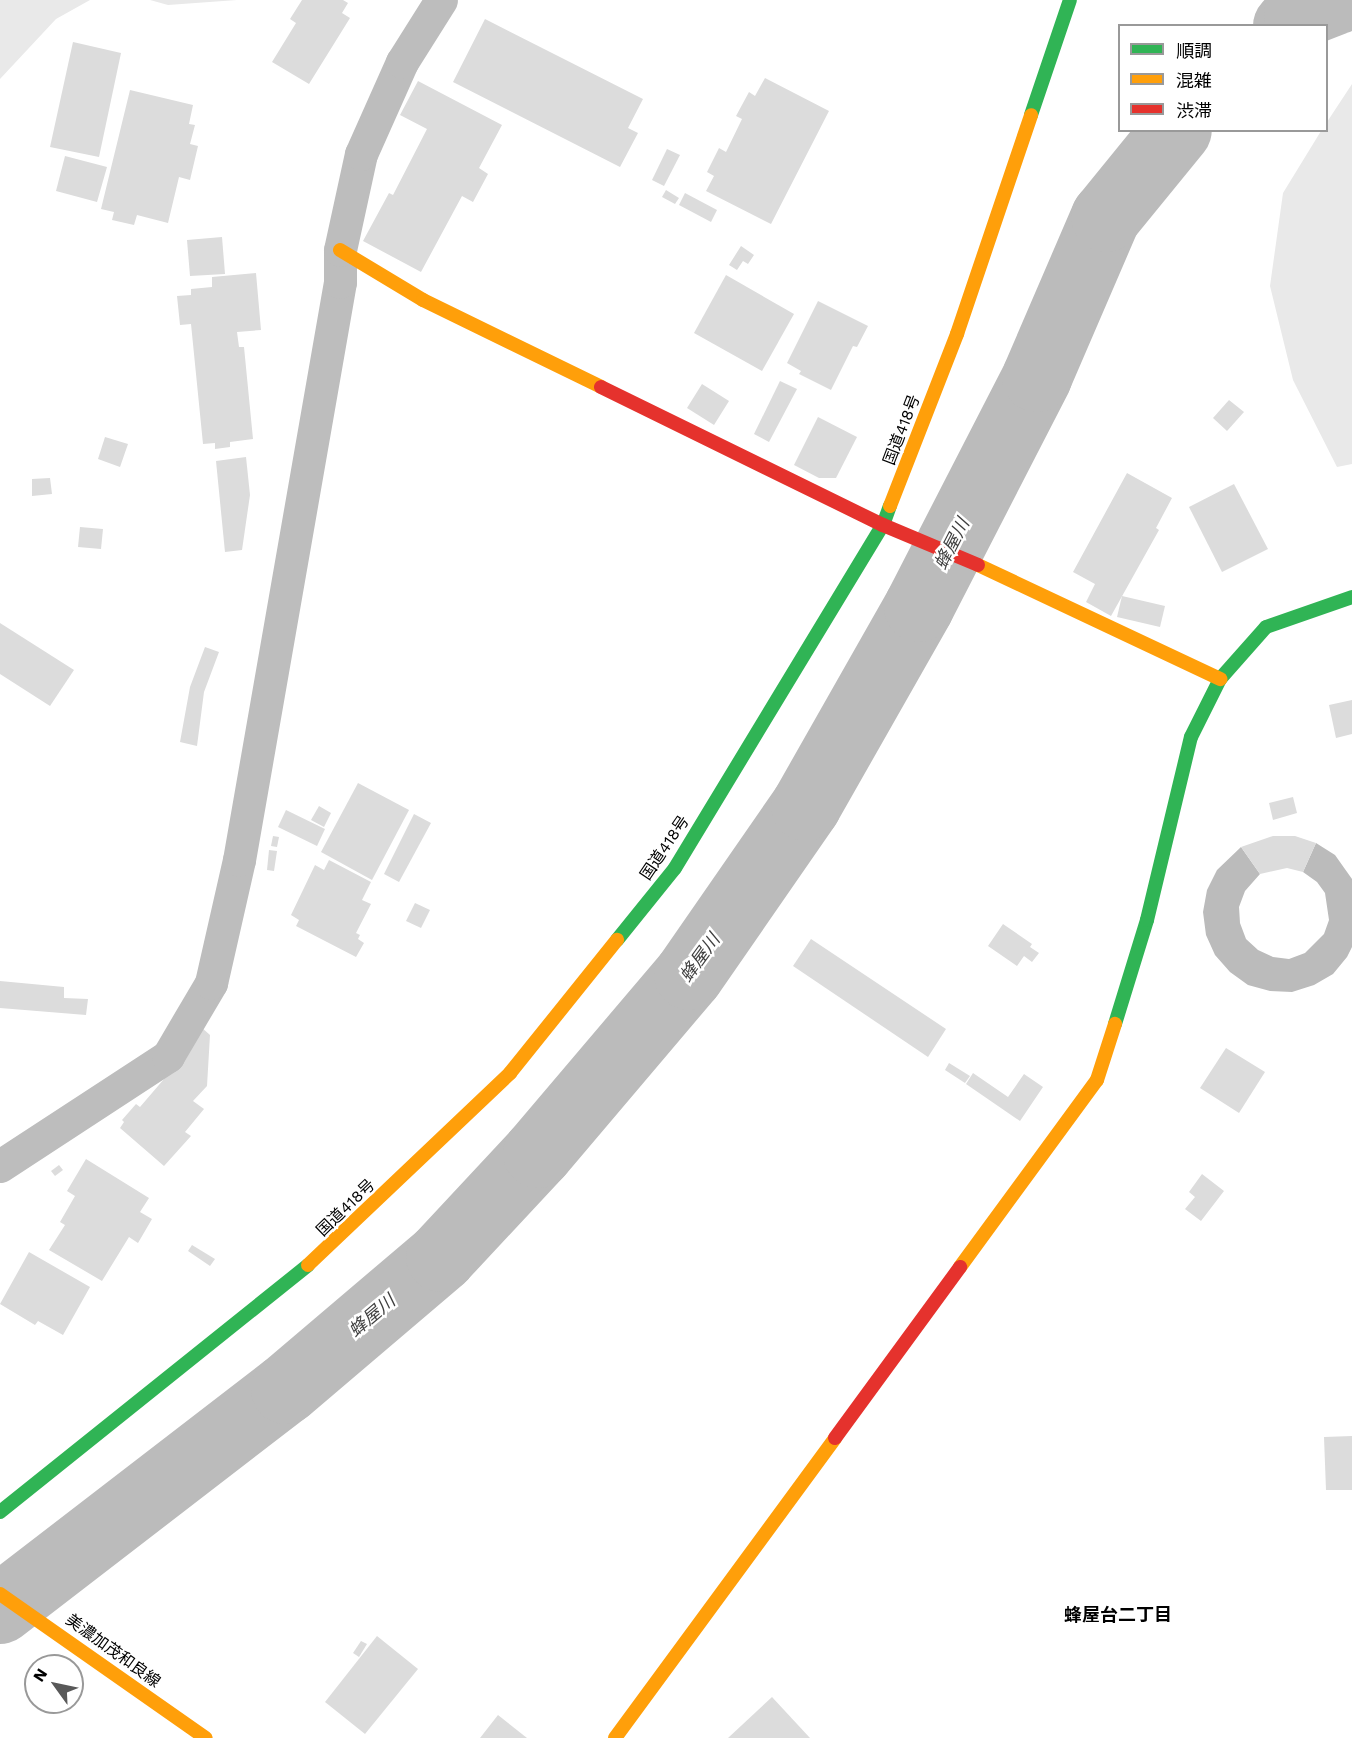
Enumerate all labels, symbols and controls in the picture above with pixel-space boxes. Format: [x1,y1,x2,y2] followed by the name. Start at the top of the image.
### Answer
[1118,24,1328,132] legend
[1176,40,1212,61] text: 順調
[1176,70,1212,91] text: 混雑
[1176,100,1212,121] text: 渋滞
[880,392,924,468] street label: 国道418号
[930,515,974,573] water label: 蜂屋川
[636,812,694,884] street label: 国道418号
[675,930,725,986] water label: 蜂屋川
[313,1176,379,1240] street label: 国道418号
[344,1290,400,1342] water label: 蜂屋川
[1064,1604,1172,1626] district label: 蜂屋台二丁目
[62,1610,164,1692] street label: 美濃加茂和良線
[24,1654,84,1714] north arrow
[29,1665,51,1685] text: N

